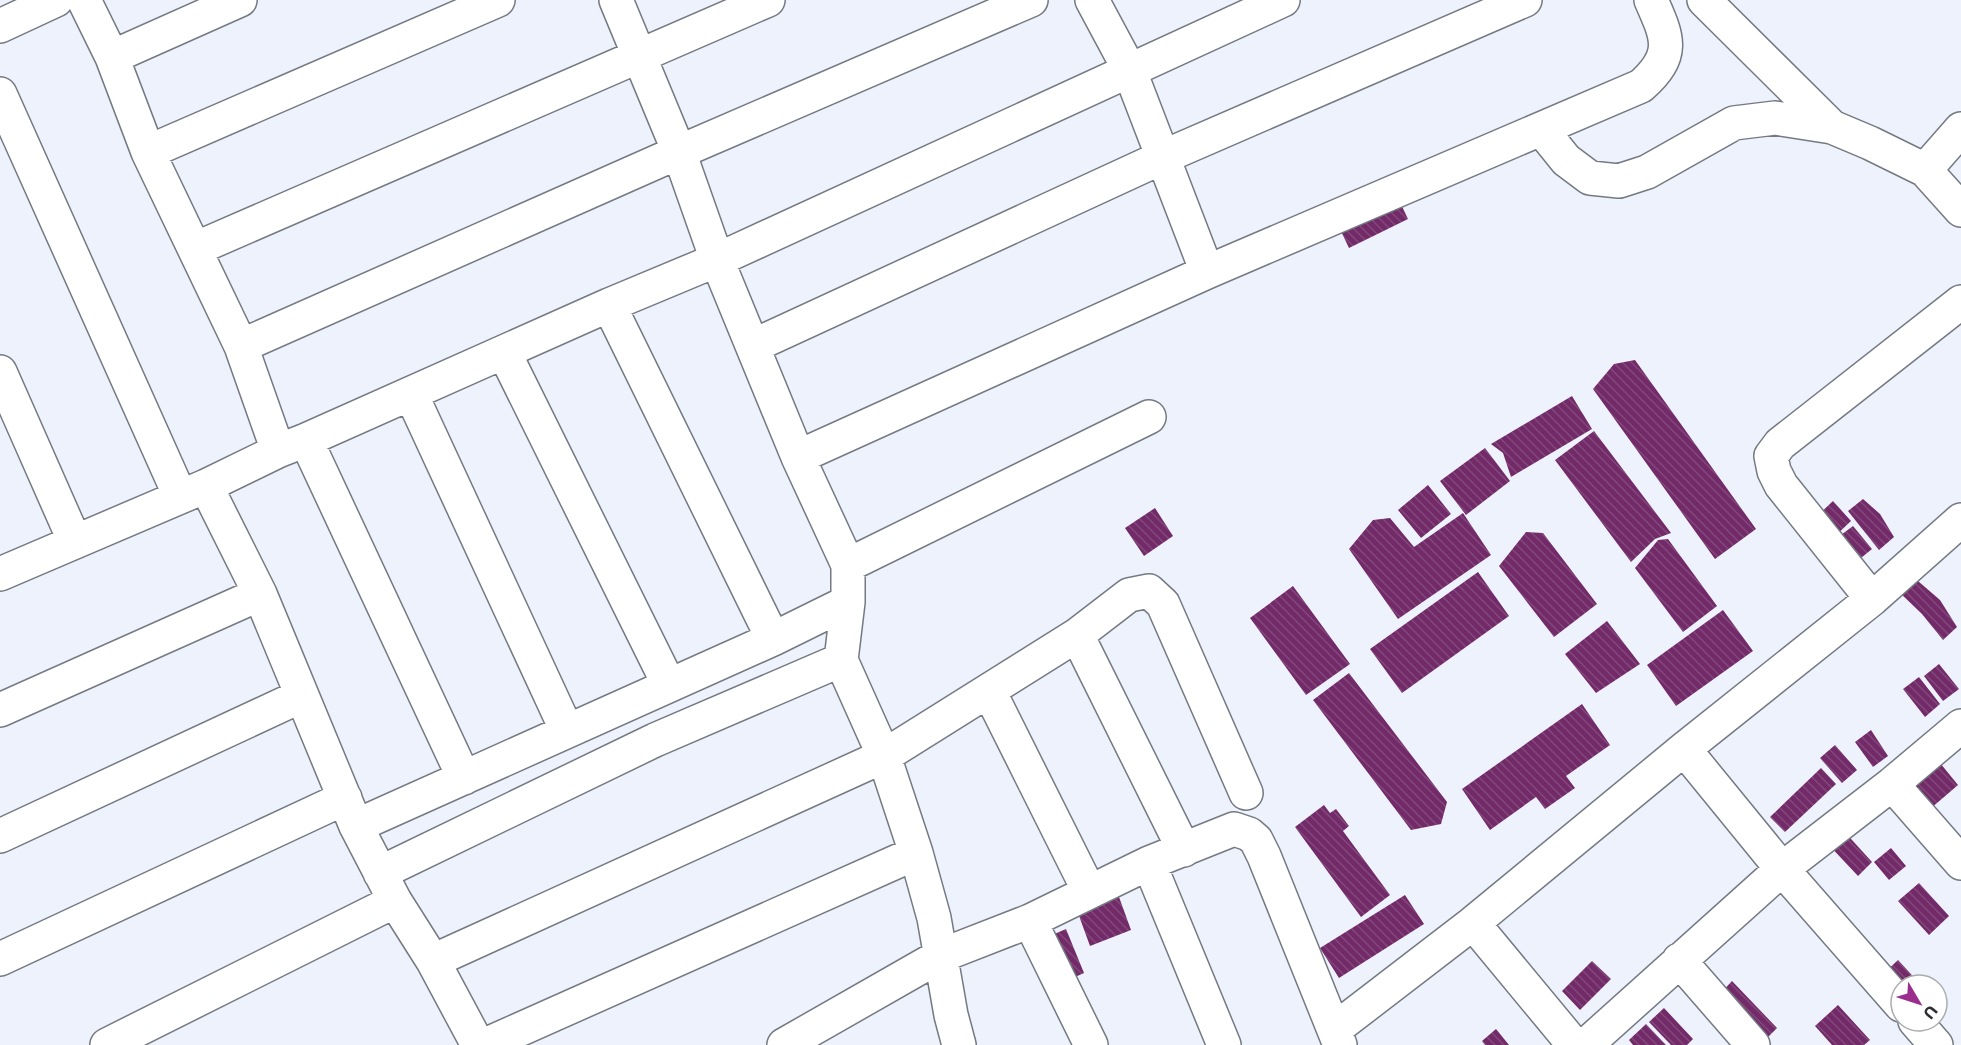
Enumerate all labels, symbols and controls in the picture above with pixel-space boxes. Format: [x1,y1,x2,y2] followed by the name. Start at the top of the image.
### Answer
[1889,973,1949,1033] north arrow
[1919,1001,1942,1023] text: U

